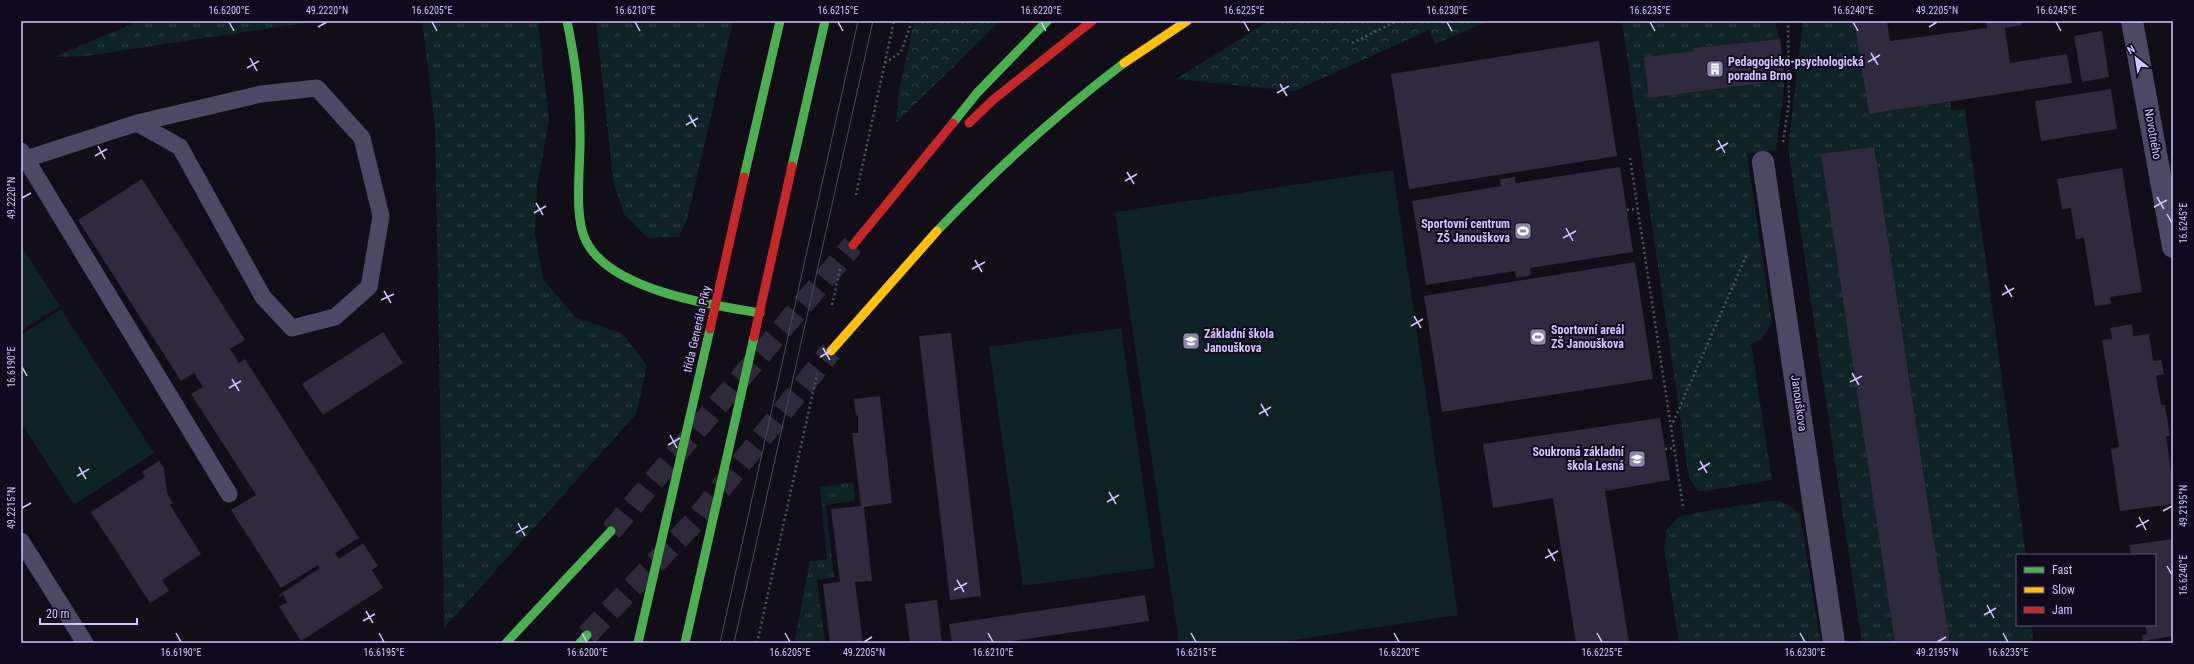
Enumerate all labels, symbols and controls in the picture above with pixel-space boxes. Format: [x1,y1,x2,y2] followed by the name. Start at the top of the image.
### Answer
[209,5,250,16] text: 16.6200°E
[306,5,348,16] text: 49.2220°N
[412,5,453,16] text: 16.6205°E
[615,5,656,16] text: 16.6210°E
[818,5,859,16] text: 16.6215°E
[1021,5,1062,16] text: 16.6220°E
[1224,5,1265,16] text: 16.6225°E
[1427,5,1468,16] text: 16.6230°E
[1630,5,1671,16] text: 16.6235°E
[1833,5,1874,16] text: 16.6240°E
[1916,5,1958,16] text: 49.2205°N
[2036,5,2077,16] text: 16.6245°E
[2116,38,2156,78] north arrow
[2125,42,2138,57] text: N
[1728,55,1864,83] place label: Pedagogicko-psychologická poradna Brno
[1705,59,1725,79] building icon: Pedagogicko-psychologická poradna Brno
[2142,108,2164,160] street label: Novotného
[6,177,17,219] text: 49.2220°N
[2178,202,2189,243] text: 16.6245°E
[1421,217,1510,245] place label: Sportovní centrum ZŠ Janouškova
[1513,221,1533,241] sports icon: Sportovní centrum ZŠ Janouškova
[680,284,714,374] street label: třída Generála Píky
[1551,323,1624,351] place label: Sportovní areál ZŠ Janouškova
[1204,327,1274,355] place label: Základní škola Janouškova
[1528,327,1548,347] sports icon: Sportovní areál ZŠ Janouškova
[1181,331,1201,351] school or university icon: Základní škola Janouškova
[6,346,17,387] text: 16.6190°E
[1788,374,1810,432] street label: Janouškova
[1532,445,1625,473] place label: Soukromá základní škola Lesná
[1627,449,1647,469] school or university icon: Soukromá základní škola Lesná
[2178,485,2189,527] text: 49.2195°N
[6,487,17,529] text: 49.2215°N
[2016,554,2156,626] legend
[2178,554,2189,595] text: 16.6240°E
[2052,563,2073,577] text: Fast
[2052,583,2075,597] text: Slow
[40,600,137,626] scale bar
[2052,603,2073,617] text: Jam
[46,607,70,621] text: 20 m
[161,647,202,658] text: 16.6190°E
[364,647,405,658] text: 16.6195°E
[567,647,608,658] text: 16.6200°E
[770,647,811,658] text: 16.6205°E
[843,647,885,658] text: 49.2205°N
[973,647,1014,658] text: 16.6210°E
[1176,647,1217,658] text: 16.6215°E
[1379,647,1420,658] text: 16.6220°E
[1582,647,1623,658] text: 16.6225°E
[1785,647,1826,658] text: 16.6230°E
[1916,647,1958,658] text: 49.2195°N
[1988,647,2029,658] text: 16.6235°E

